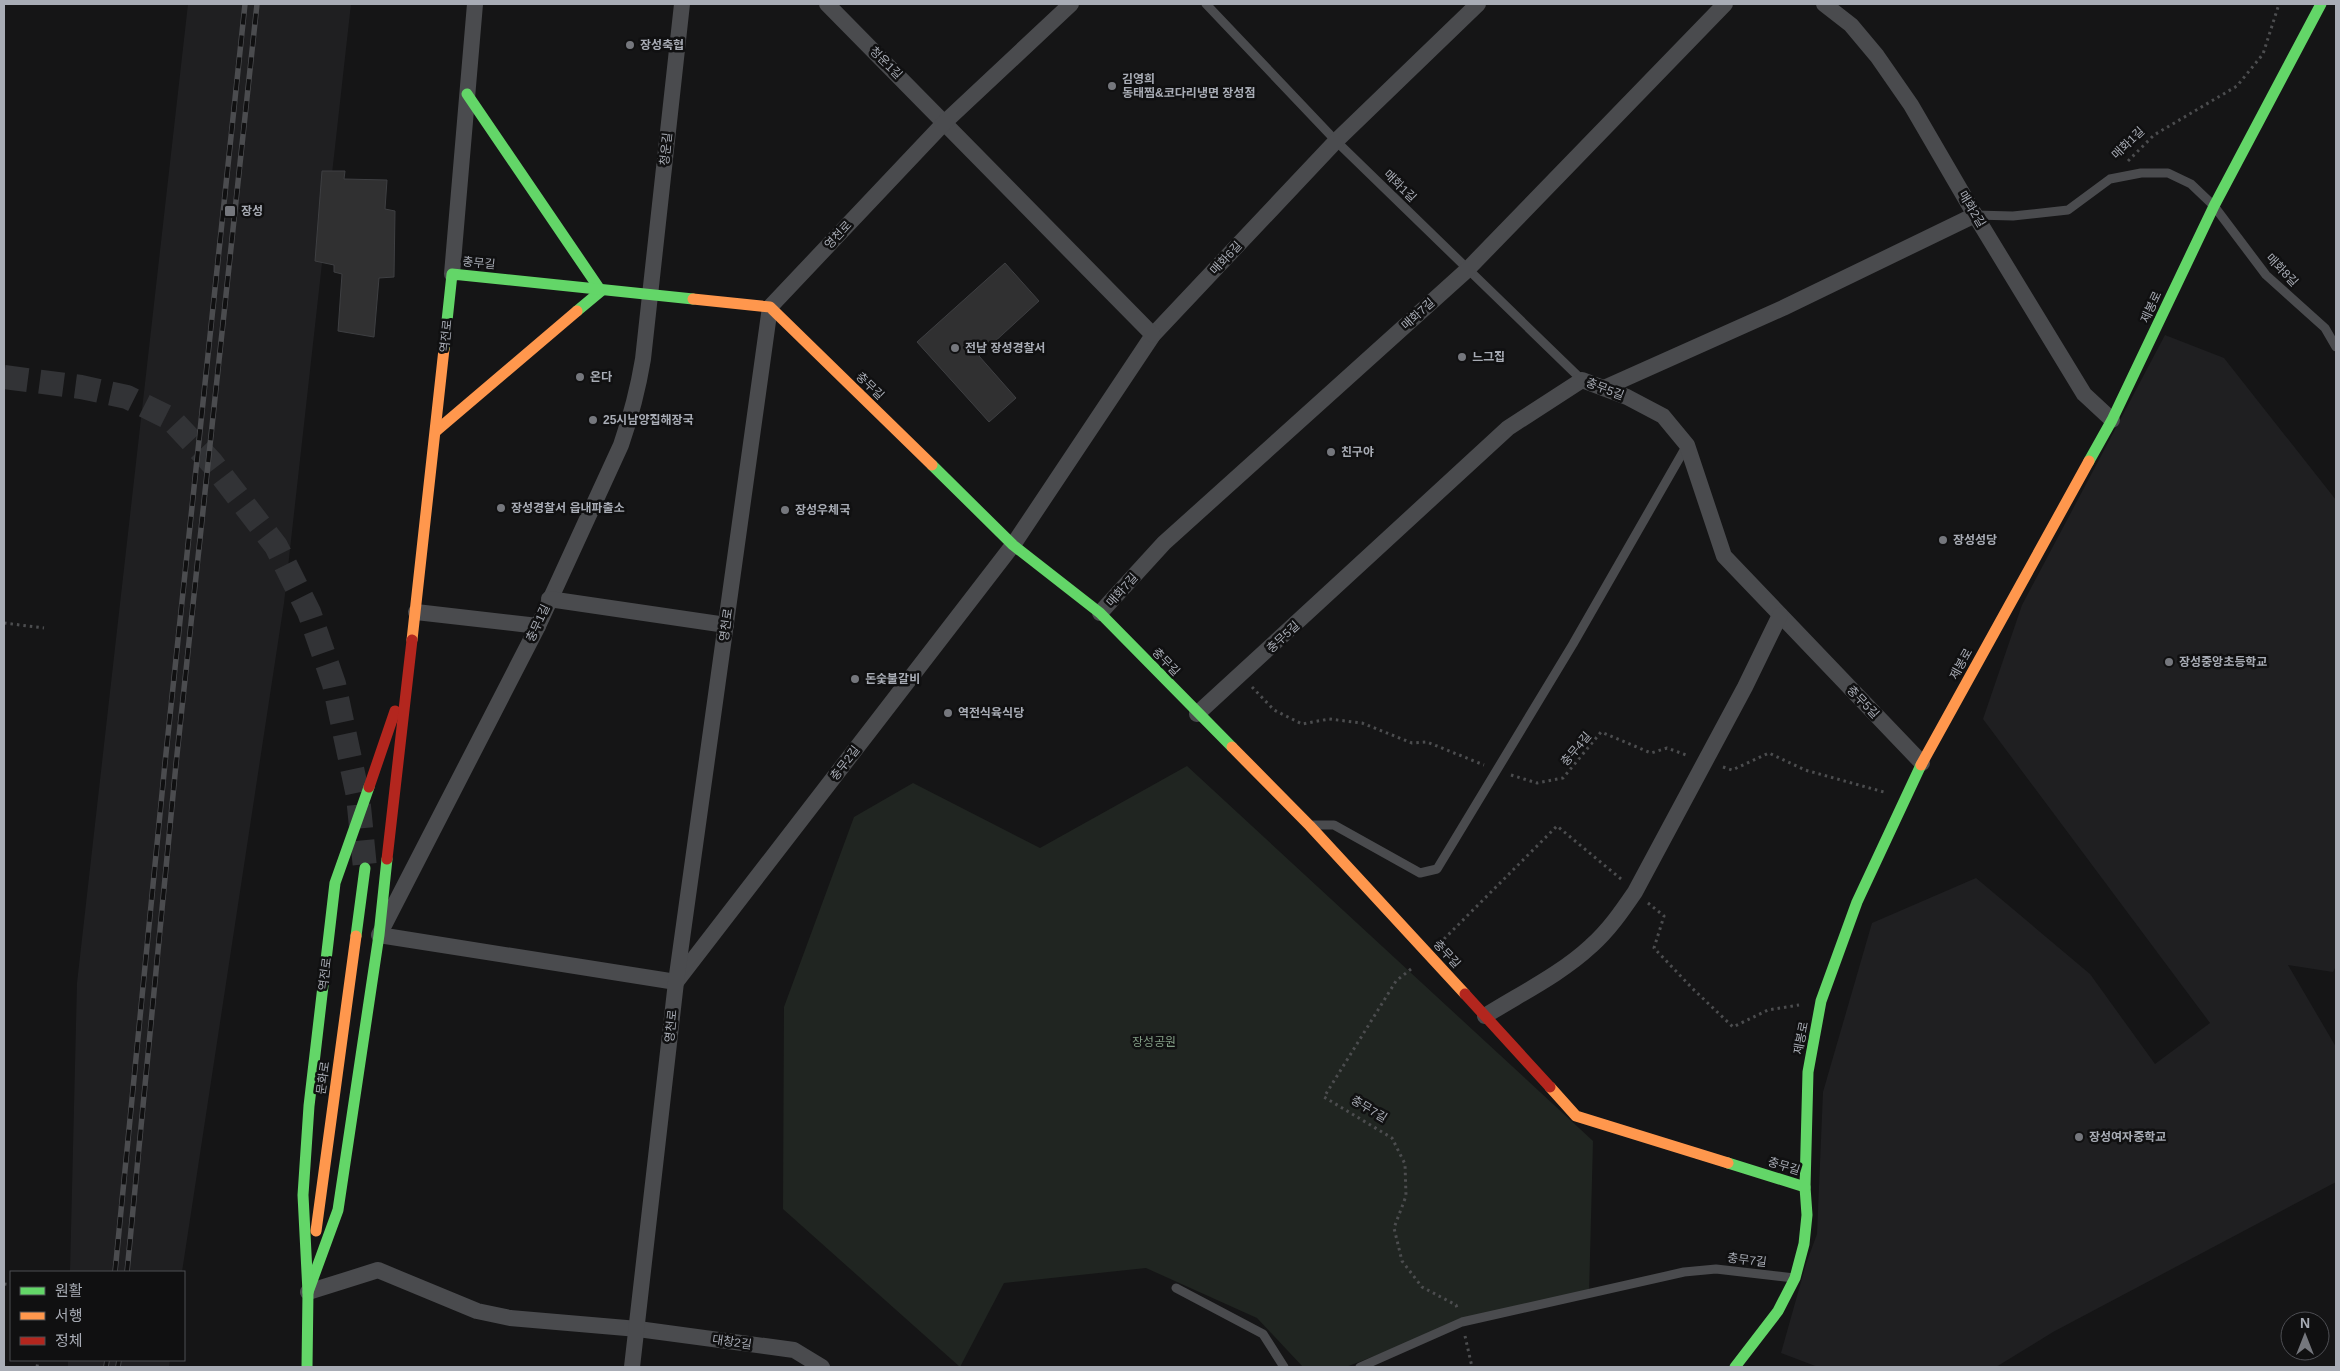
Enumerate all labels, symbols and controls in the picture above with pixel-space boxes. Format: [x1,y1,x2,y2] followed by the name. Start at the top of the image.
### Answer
[640,38,684,52] place label: 장성축협
[624,39,636,51] marker: 장성축협
[867,44,905,82] street label: 청운1길
[1122,72,1255,100] place label: 김영희 동태찜&코다리냉면 장성점
[1106,80,1118,92] marker: 김영희 동태찜&코다리냉면 장성점
[2109,124,2147,162] street label: 매화1길
[657,132,675,166] street label: 청운길
[1381,167,1419,205] street label: 매화1길
[1956,188,1988,230] street label: 매화2길
[223,204,237,218] marker: 장성
[241,204,263,218] place label: 장성
[822,218,854,252] street label: 영천로
[1207,239,1245,277] street label: 매화6길
[2263,251,2301,289] street label: 매화8길
[462,254,496,272] street label: 충무길
[2138,289,2164,325] street label: 제봉로
[1399,295,1437,333] street label: 매화7길
[437,319,455,353] street label: 역전로
[965,341,1046,355] place label: 전남 장성경찰서
[949,342,961,354] marker: 전남 장성경찰서
[1472,350,1505,364] place label: 느그집
[1456,351,1468,363] marker: 느그집
[853,369,887,403] street label: 충무길
[590,370,612,384] place label: 온다
[574,371,586,383] marker: 온다
[1584,375,1626,403] street label: 충무5길
[603,413,694,427] place label: 25시남양집해장국
[587,414,599,426] marker: 25시남양집해장국
[1341,445,1374,459] place label: 친구야
[1325,446,1337,458] marker: 친구야
[511,501,625,515] place label: 장성경찰서 읍내파출소
[495,502,507,514] marker: 장성경찰서 읍내파출소
[795,503,850,517] place label: 장성우체국
[779,504,791,516] marker: 장성우체국
[1953,533,1997,547] place label: 장성성당
[1937,534,1949,546] marker: 장성성당
[1103,571,1141,609] street label: 매화7길
[523,602,553,644] street label: 충무1길
[717,608,735,642] street label: 영천로
[1264,618,1302,656] street label: 충무5길
[1149,645,1183,679] street label: 충무길
[1947,646,1975,682] street label: 제봉로
[2179,655,2267,669] place label: 장성중앙초등학교
[2163,656,2175,668] marker: 장성중앙초등학교
[865,672,920,686] place label: 돈숯불갈비
[849,673,861,685] marker: 돈숯불갈비
[1844,683,1882,721] street label: 충무5길
[958,706,1024,720] place label: 역전식육식당
[942,707,954,719] marker: 역전식육식당
[1558,729,1594,769] street label: 충무4길
[827,743,863,783] street label: 충무2길
[1431,937,1463,971] street label: 충무길
[316,957,334,991] street label: 역전로
[662,1009,680,1043] street label: 영천로
[1791,1020,1811,1056] street label: 제봉로
[1132,1035,1176,1049] park label: 장성공원
[314,1061,332,1095] street label: 문화로
[1348,1093,1390,1125] street label: 충무7길
[2089,1130,2166,1144] place label: 장성여자중학교
[2073,1131,2085,1143] marker: 장성여자중학교
[1766,1154,1802,1178] street label: 충무길
[1726,1251,1768,1269] street label: 충무7길
[10,1271,185,1361] legend
[55,1282,83,1299] text: 원활
[55,1307,83,1324] text: 서행
[2280,1311,2330,1361] north arrow
[2300,1315,2310,1331] text: N
[55,1332,83,1349] text: 정체
[711,1332,753,1352] street label: 대창2길

